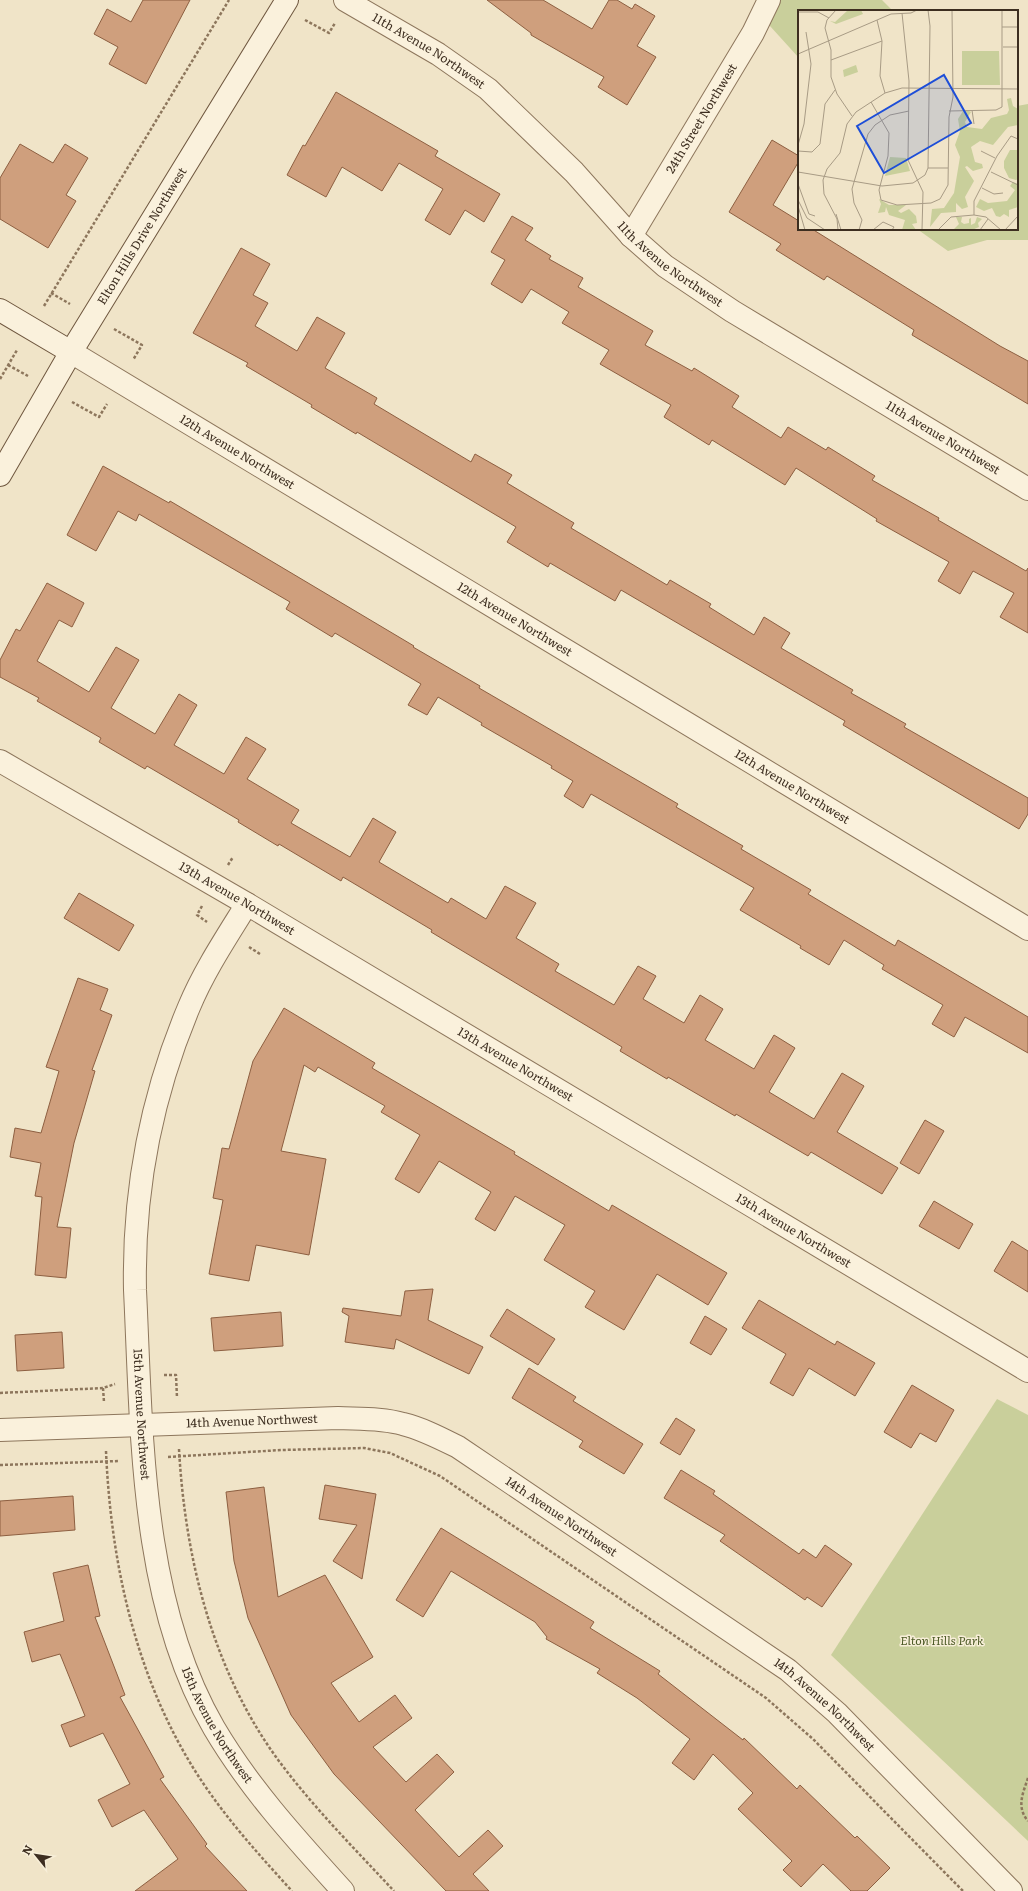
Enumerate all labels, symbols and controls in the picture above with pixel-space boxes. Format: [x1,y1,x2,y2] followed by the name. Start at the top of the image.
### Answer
[369,8,489,93] street label: 11th Avenue Northwest
[798,10,1018,230] inset map
[661,60,741,176] street label: 24th Street Northwest
[92,163,190,308] street label: Elton Hills Drive Northwest
[614,217,727,311] street label: 11th Avenue Northwest
[883,396,1004,478] street label: 11th Avenue Northwest
[177,410,299,493] street label: 12th Avenue Northwest
[454,577,576,660] street label: 12th Avenue Northwest
[732,744,854,828] street label: 12th Avenue Northwest
[176,857,299,939] street label: 13th Avenue Northwest
[455,1022,577,1105] street label: 13th Avenue Northwest
[733,1188,855,1272] street label: 13th Avenue Northwest
[130,1348,155,1481] street label: 15th Avenue Northwest
[186,1409,318,1431] street label: 14th Avenue Northwest
[502,1472,621,1560] street label: 14th Avenue Northwest
[900,1631,984,1649] park label: Elton Hills Park
[771,1653,880,1755] street label: 14th Avenue Northwest
[178,1664,258,1787] street label: 15th Avenue Northwest
[16,1835,56,1875] north arrow
[17,1842,36,1857] text: N

